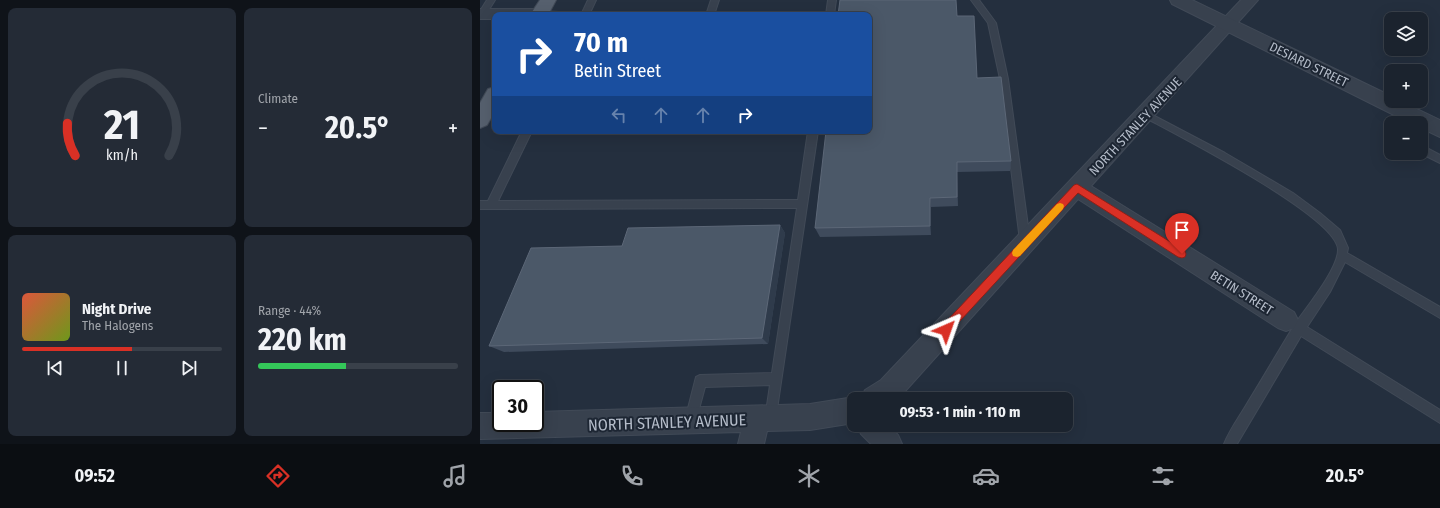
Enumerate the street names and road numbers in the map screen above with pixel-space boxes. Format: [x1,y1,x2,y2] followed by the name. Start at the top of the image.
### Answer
[1267,39,1350,90] street label: DESIARD STREET
[1086,74,1185,178] street label: NORTH STANLEY AVENUE
[1208,267,1276,318] street label: BETIN STREET
[588,410,746,435] street label: NORTH STANLEY AVENUE

